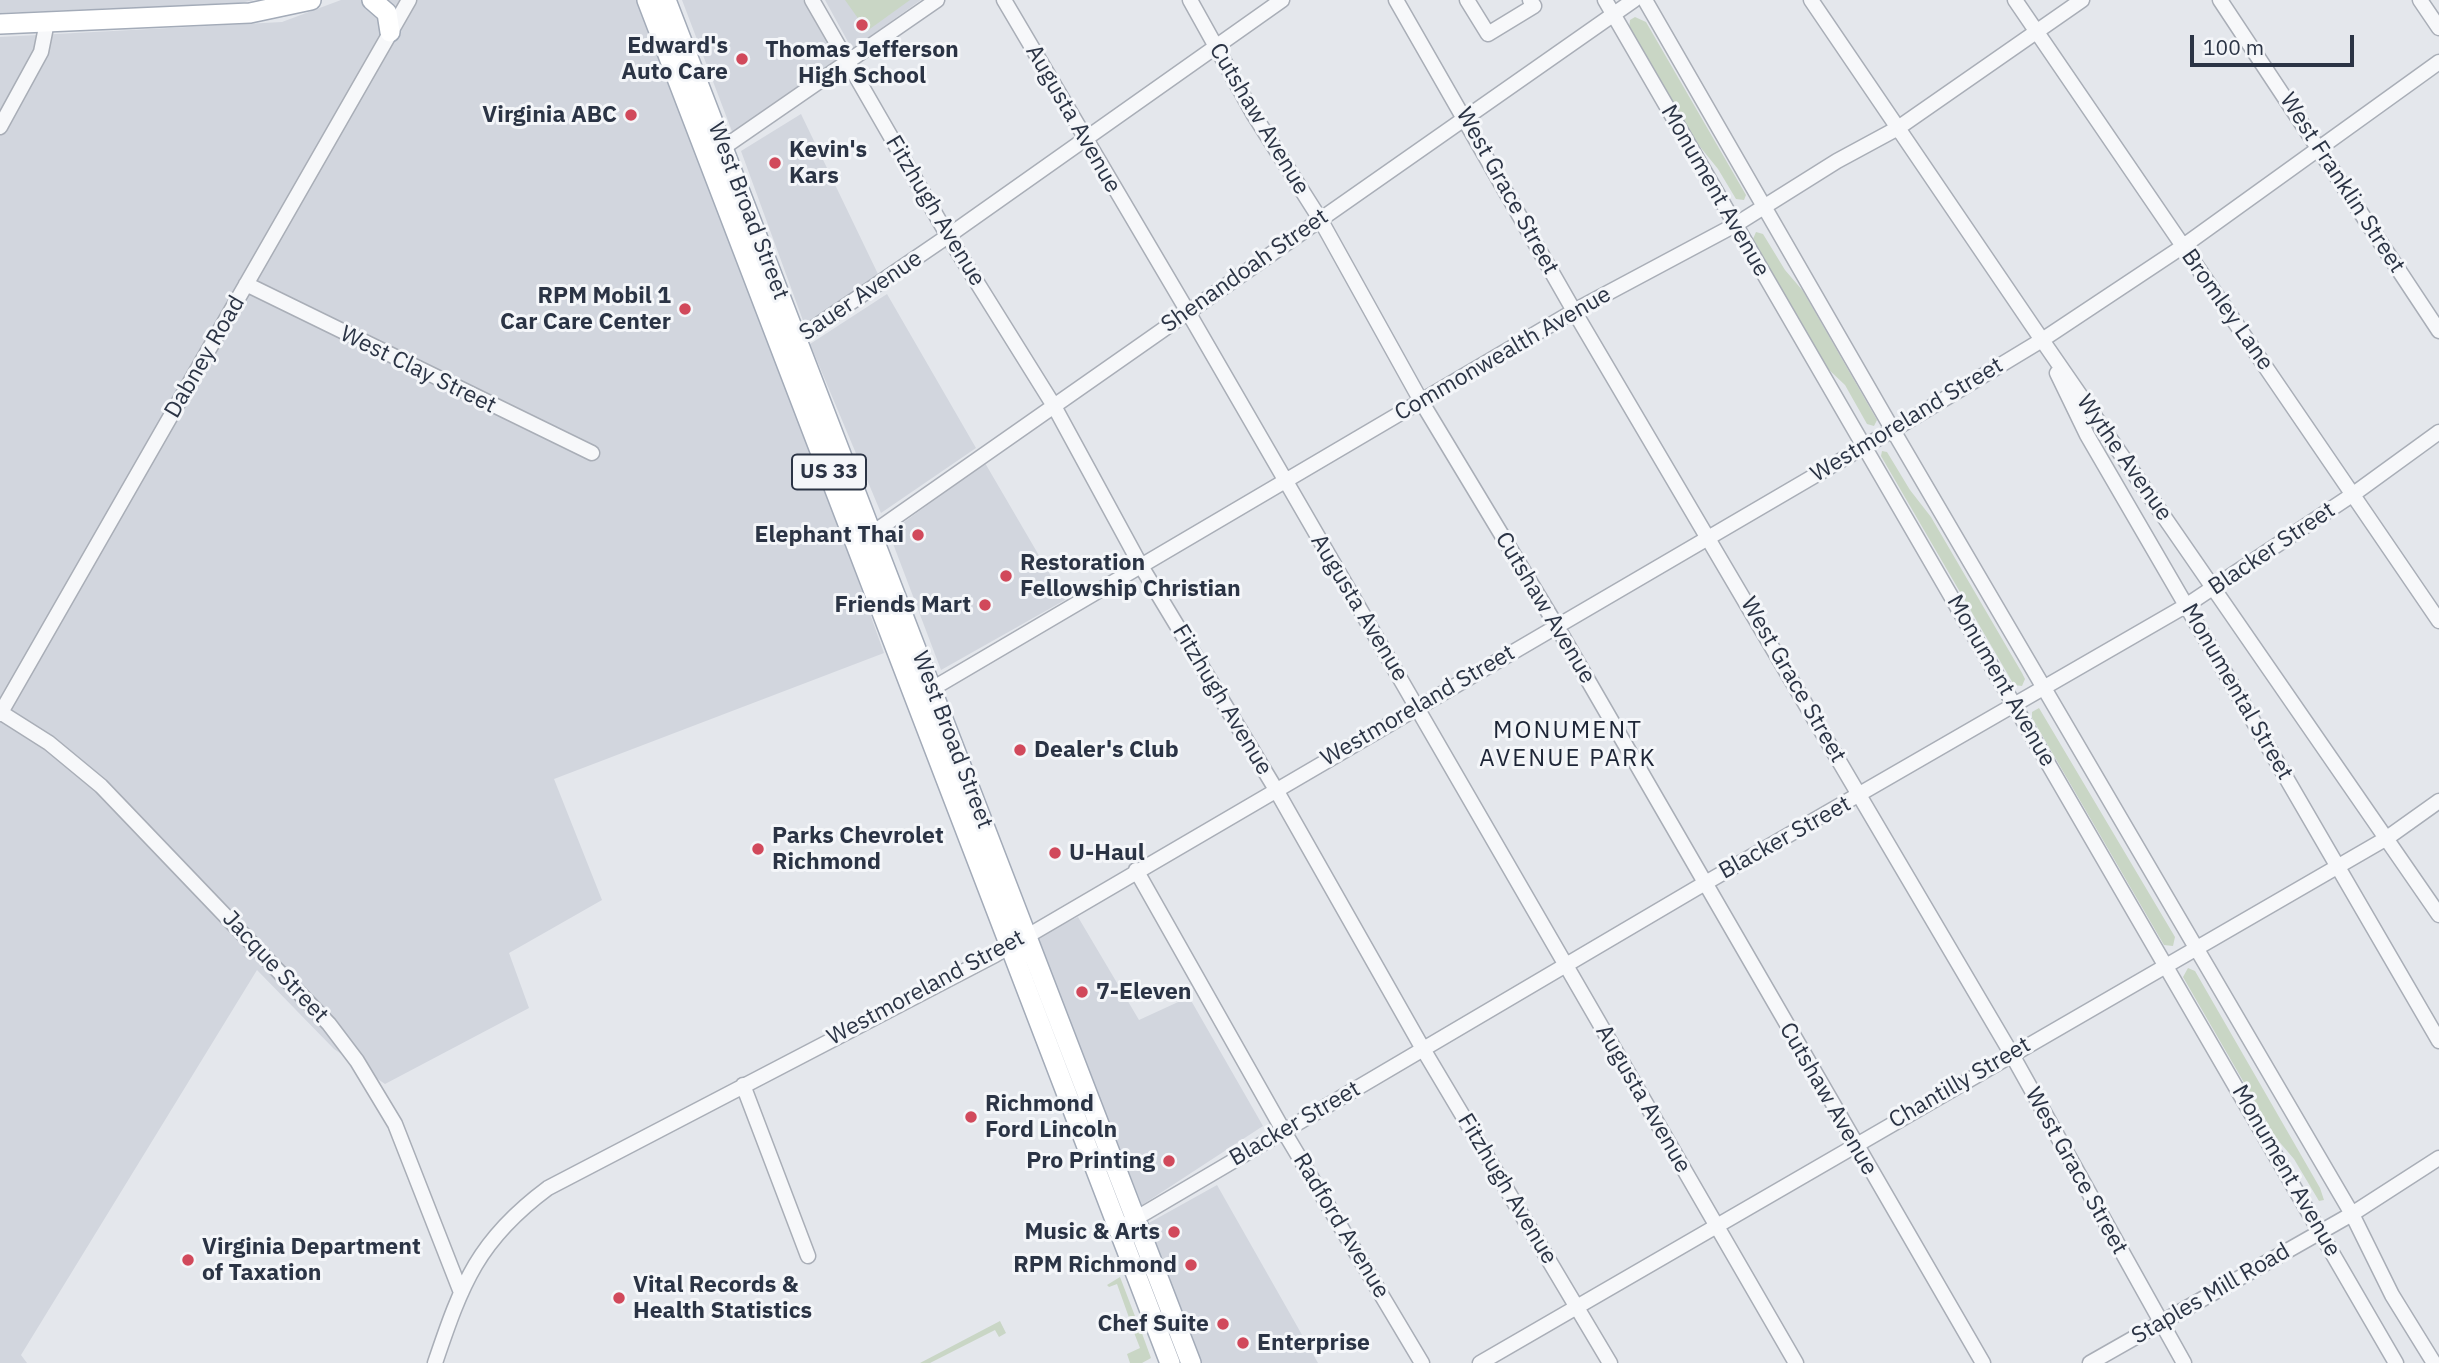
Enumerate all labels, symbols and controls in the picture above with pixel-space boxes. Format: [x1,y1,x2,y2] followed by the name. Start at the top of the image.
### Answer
[854,17,870,33] marker: Thomas Jefferson High School
[2194,21,2358,65] scale bar
[621,32,728,86] place label: Edward's Auto Care
[2203,33,2264,61] text: 100 m
[765,36,959,90] place label: Thomas Jefferson High School
[1203,38,1315,200] street label: Cutshaw Avenue
[1019,40,1127,198] street label: Augusta Avenue
[734,51,750,67] marker: Edward's Auto Care
[2273,88,2411,278] street label: West Franklin Street
[1655,100,1775,282] street label: Monument Avenue
[482,101,617,129] place label: Virginia ABC
[1450,103,1564,279] street label: West Grace Street
[623,107,639,123] marker: Virginia ABC
[701,118,795,304] street label: West Broad Street
[879,131,991,291] street label: Fitzhugh Avenue
[789,136,867,190] place label: Kevin's Kars
[767,155,783,171] marker: Kevin's Kars
[1156,203,1334,339] street label: Shenandoah Street
[2175,244,2279,376] street label: Bromley Lane
[794,245,928,347] street label: Sauer Avenue
[1390,281,1616,427] street label: Commonwealth Avenue
[500,282,671,336] place label: RPM Mobil 1 Car Care Center
[159,291,251,423] street label: Dabney Road
[677,301,693,317] marker: RPM Mobil 1 Car Care Center
[336,320,500,420] street label: West Clay Street
[1806,352,2008,488] street label: Westmoreland Street
[2070,389,2178,527] street label: Wythe Avenue
[792,454,866,490] road number: US 33
[2204,497,2340,601] street label: Blacker Street
[755,521,904,549] place label: Elephant Thai
[910,527,926,543] marker: Elephant Thai
[1489,527,1601,689] street label: Cutshaw Avenue
[1304,530,1414,686] street label: Augusta Avenue
[1020,549,1241,603] place label: Restoration Fellowship Christian
[998,568,1014,584] marker: Restoration Fellowship Christian
[1941,590,2061,772] street label: Monument Avenue
[835,591,971,619] place label: Friends Mart
[1734,592,1852,768] street label: West Grace Street
[977,597,993,613] marker: Friends Mart
[2175,599,2299,785] street label: Monumental Street
[1166,620,1278,780] street label: Fitzhugh Avenue
[1316,639,1520,773] street label: Westmoreland Street
[905,647,999,833] street label: West Broad Street
[1481,717,1655,773] district label: MONUMENT AVENUE PARK
[1034,736,1179,764] place label: Dealer's Club
[1012,742,1028,758] marker: Dealer's Club
[1714,790,1856,886] street label: Blacker Street
[772,822,944,876] place label: Parks Chevrolet Richmond
[1069,839,1145,867] place label: U-Haul
[750,841,766,857] marker: Parks Chevrolet Richmond
[1047,845,1063,861] marker: U-Haul
[216,905,334,1029] street label: Jacque Street
[823,924,1029,1052] street label: Westmoreland Street
[1096,978,1192,1006] place label: 7-Eleven
[1074,984,1090,1000] marker: 7-Eleven
[1773,1018,1883,1180] street label: Cutshaw Avenue
[1589,1020,1697,1178] street label: Augusta Avenue
[1884,1031,2036,1135] street label: Chantilly Street
[1225,1075,1365,1173] street label: Blacker Street
[2226,1080,2346,1262] street label: Monument Avenue
[2019,1083,2133,1259] street label: West Grace Street
[985,1090,1117,1144] place label: Richmond Ford Lincoln
[963,1109,979,1125] marker: Richmond Ford Lincoln
[1451,1109,1563,1269] street label: Fitzhugh Avenue
[1026,1147,1155,1175] place label: Pro Printing
[1287,1149,1395,1303] street label: Radford Avenue
[1161,1153,1177,1169] marker: Pro Printing
[1024,1218,1160,1246] place label: Music & Arts
[1166,1224,1182,1240] marker: Music & Arts
[202,1233,421,1287] place label: Virginia Department of Taxation
[2127,1238,2295,1350] street label: Staples Mill Road
[1013,1251,1177,1279] place label: RPM Richmond
[180,1252,196,1268] marker: Virginia Department of Taxation
[1183,1257,1199,1273] marker: RPM Richmond
[633,1271,812,1325] place label: Vital Records & Health Statistics
[611,1290,627,1306] marker: Vital Records & Health Statistics
[1097,1310,1209,1338] place label: Chef Suite
[1215,1316,1231,1332] marker: Chef Suite
[1257,1329,1370,1357] place label: Enterprise
[1235,1335,1251,1351] marker: Enterprise

